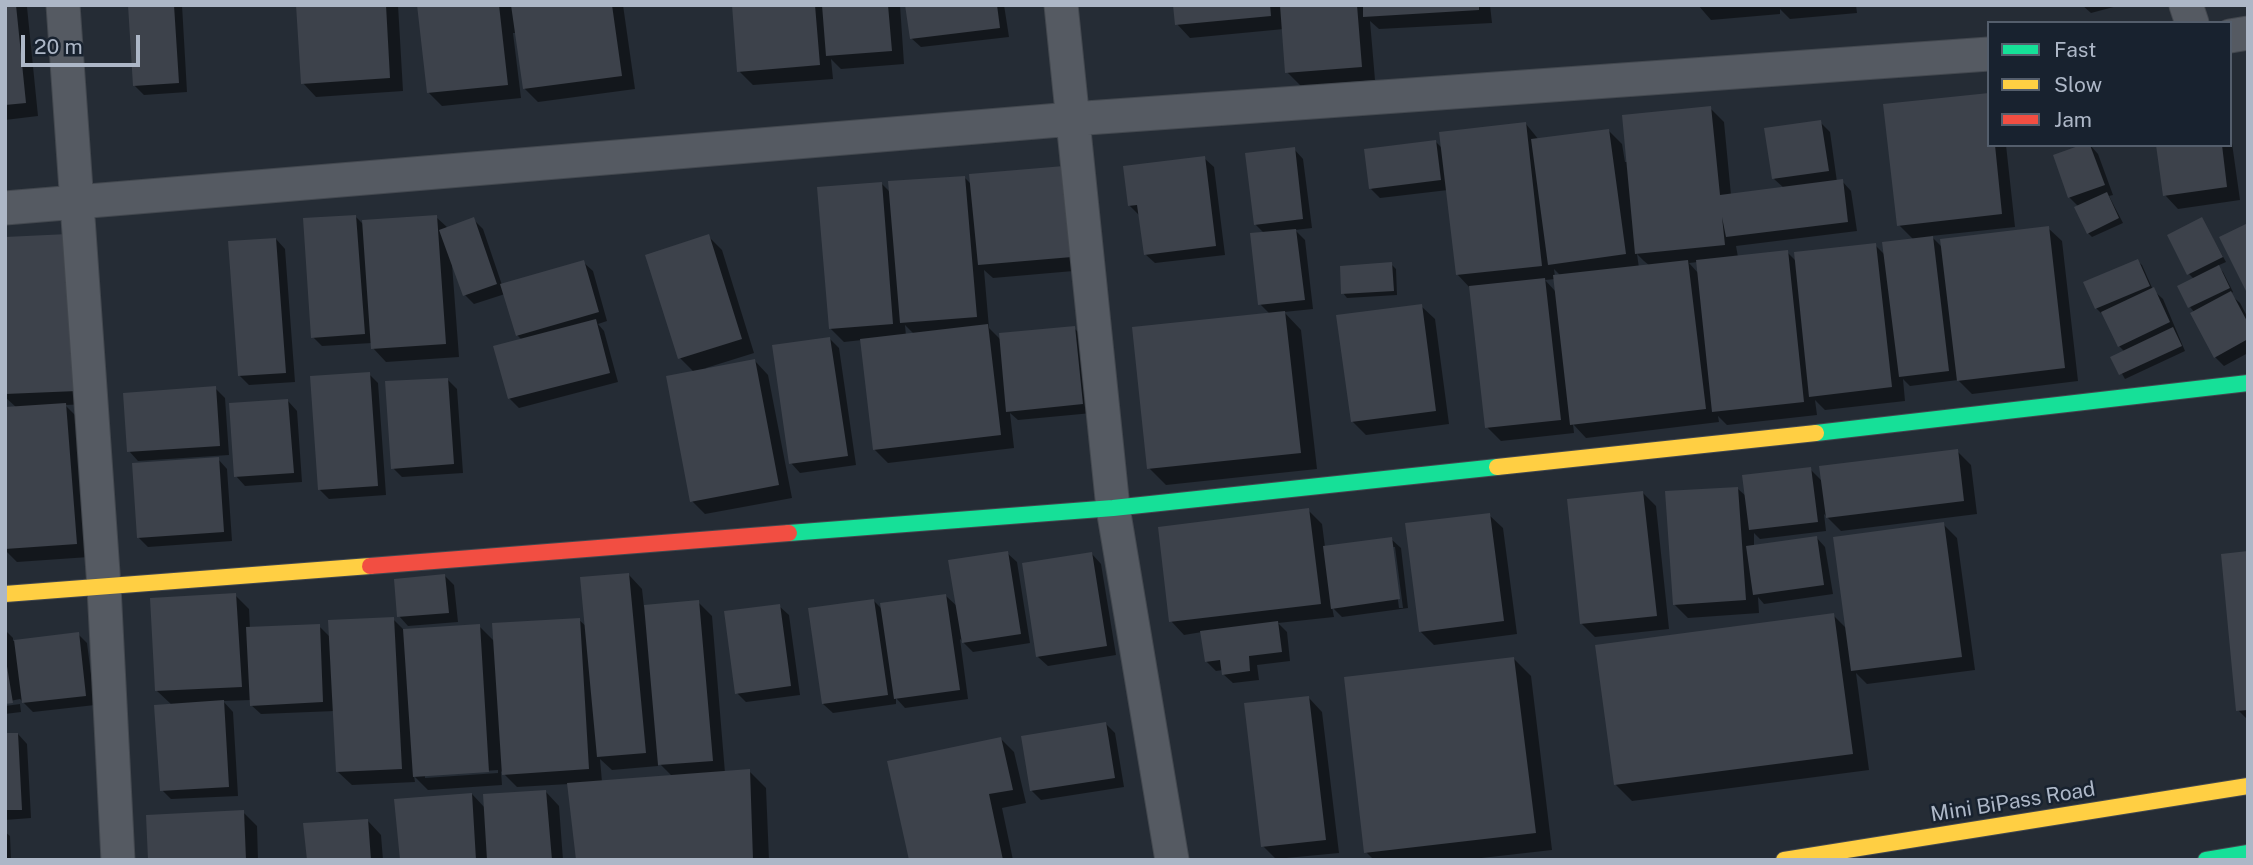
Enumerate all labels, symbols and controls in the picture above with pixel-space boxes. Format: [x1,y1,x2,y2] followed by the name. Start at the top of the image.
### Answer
[24,21,144,65] scale bar
[1987,21,2232,147] legend
[34,34,83,59] text: 20 m
[2054,37,2096,62] text: Fast
[2054,72,2102,97] text: Slow
[2054,107,2092,132] text: Jam
[1929,777,2097,827] street label: Mini BiPass Road

